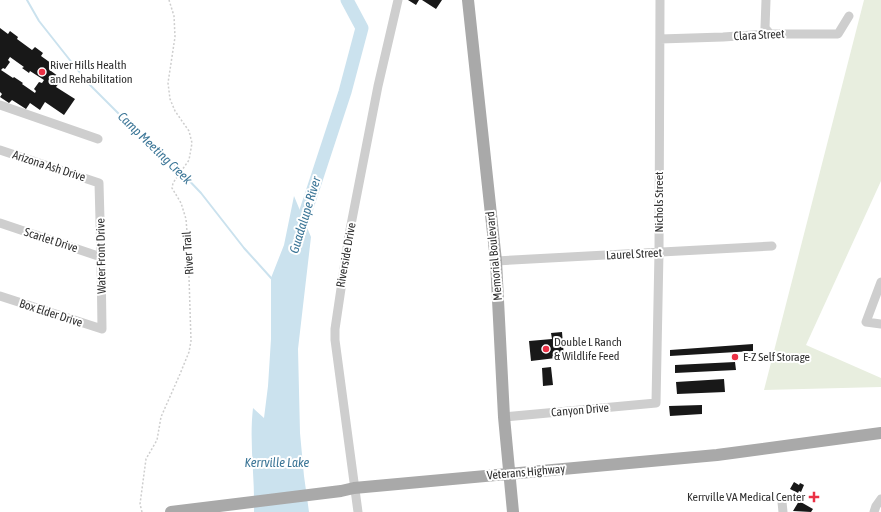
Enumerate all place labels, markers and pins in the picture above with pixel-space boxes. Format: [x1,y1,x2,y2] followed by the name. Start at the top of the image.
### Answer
[50,58,133,86] place label: River Hills Health and Rehabilitation
[37,67,47,77] marker: River Hills Health and Rehabilitation
[554,335,622,363] place label: Double L Ranch & Wildlife Feed
[541,344,551,354] marker: Double L Ranch & Wildlife Feed
[743,350,810,364] place label: E-Z Self Storage
[730,352,740,362] marker: E-Z Self Storage
[687,490,805,504] place label: Kerrville VA Medical Center
[808,491,820,503] marker: Kerrville VA Medical Center

